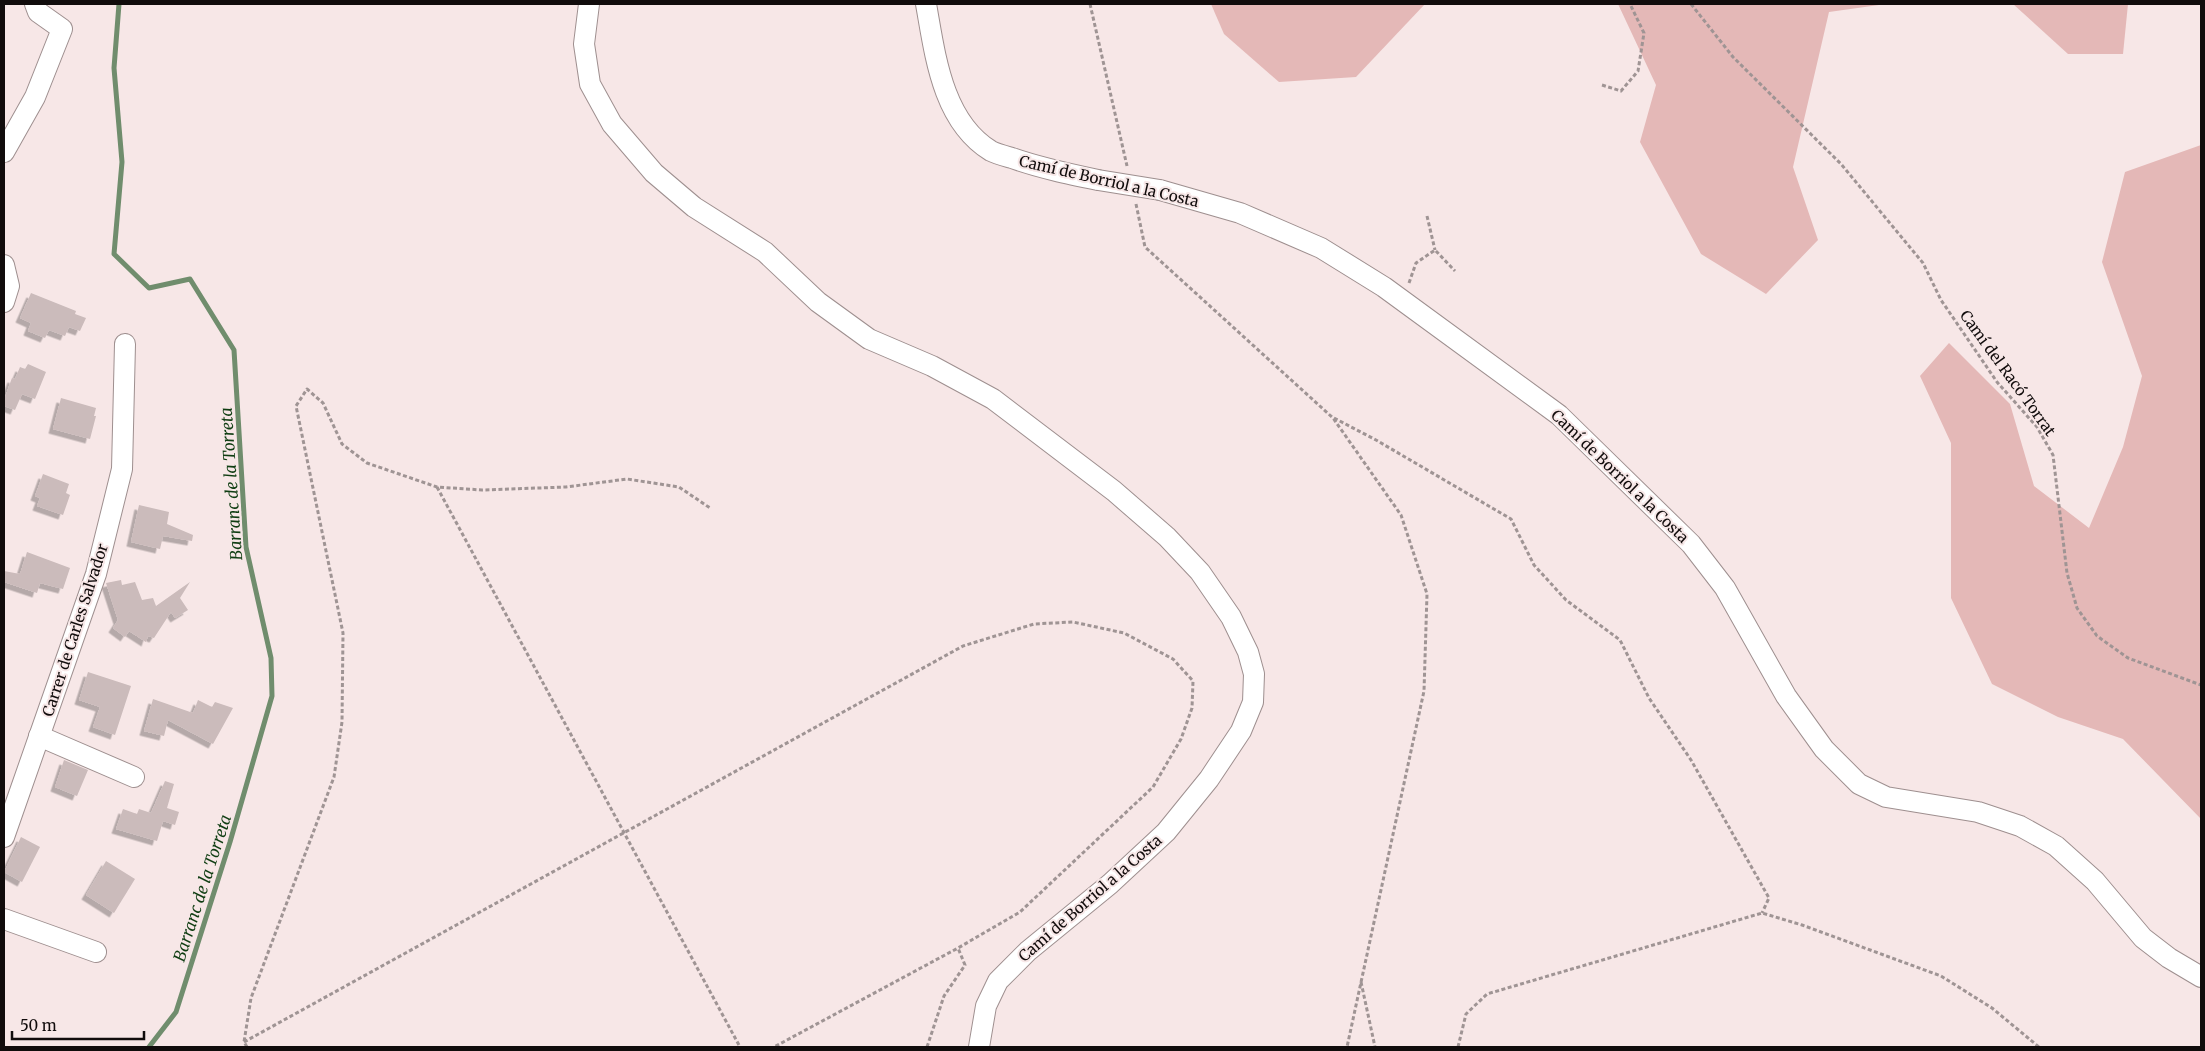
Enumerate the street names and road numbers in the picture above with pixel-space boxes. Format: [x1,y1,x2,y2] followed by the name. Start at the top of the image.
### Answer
[1017,151,1201,211] street label: Camí de Borriol a la Costa
[1956,307,2060,440] street label: Camí del Racó Torrat
[1547,405,1693,547] street label: Camí de Borriol a la Costa
[38,541,112,719] street label: Carrer de Carles Salvador
[1014,831,1166,965] street label: Camí de Borriol a la Costa

